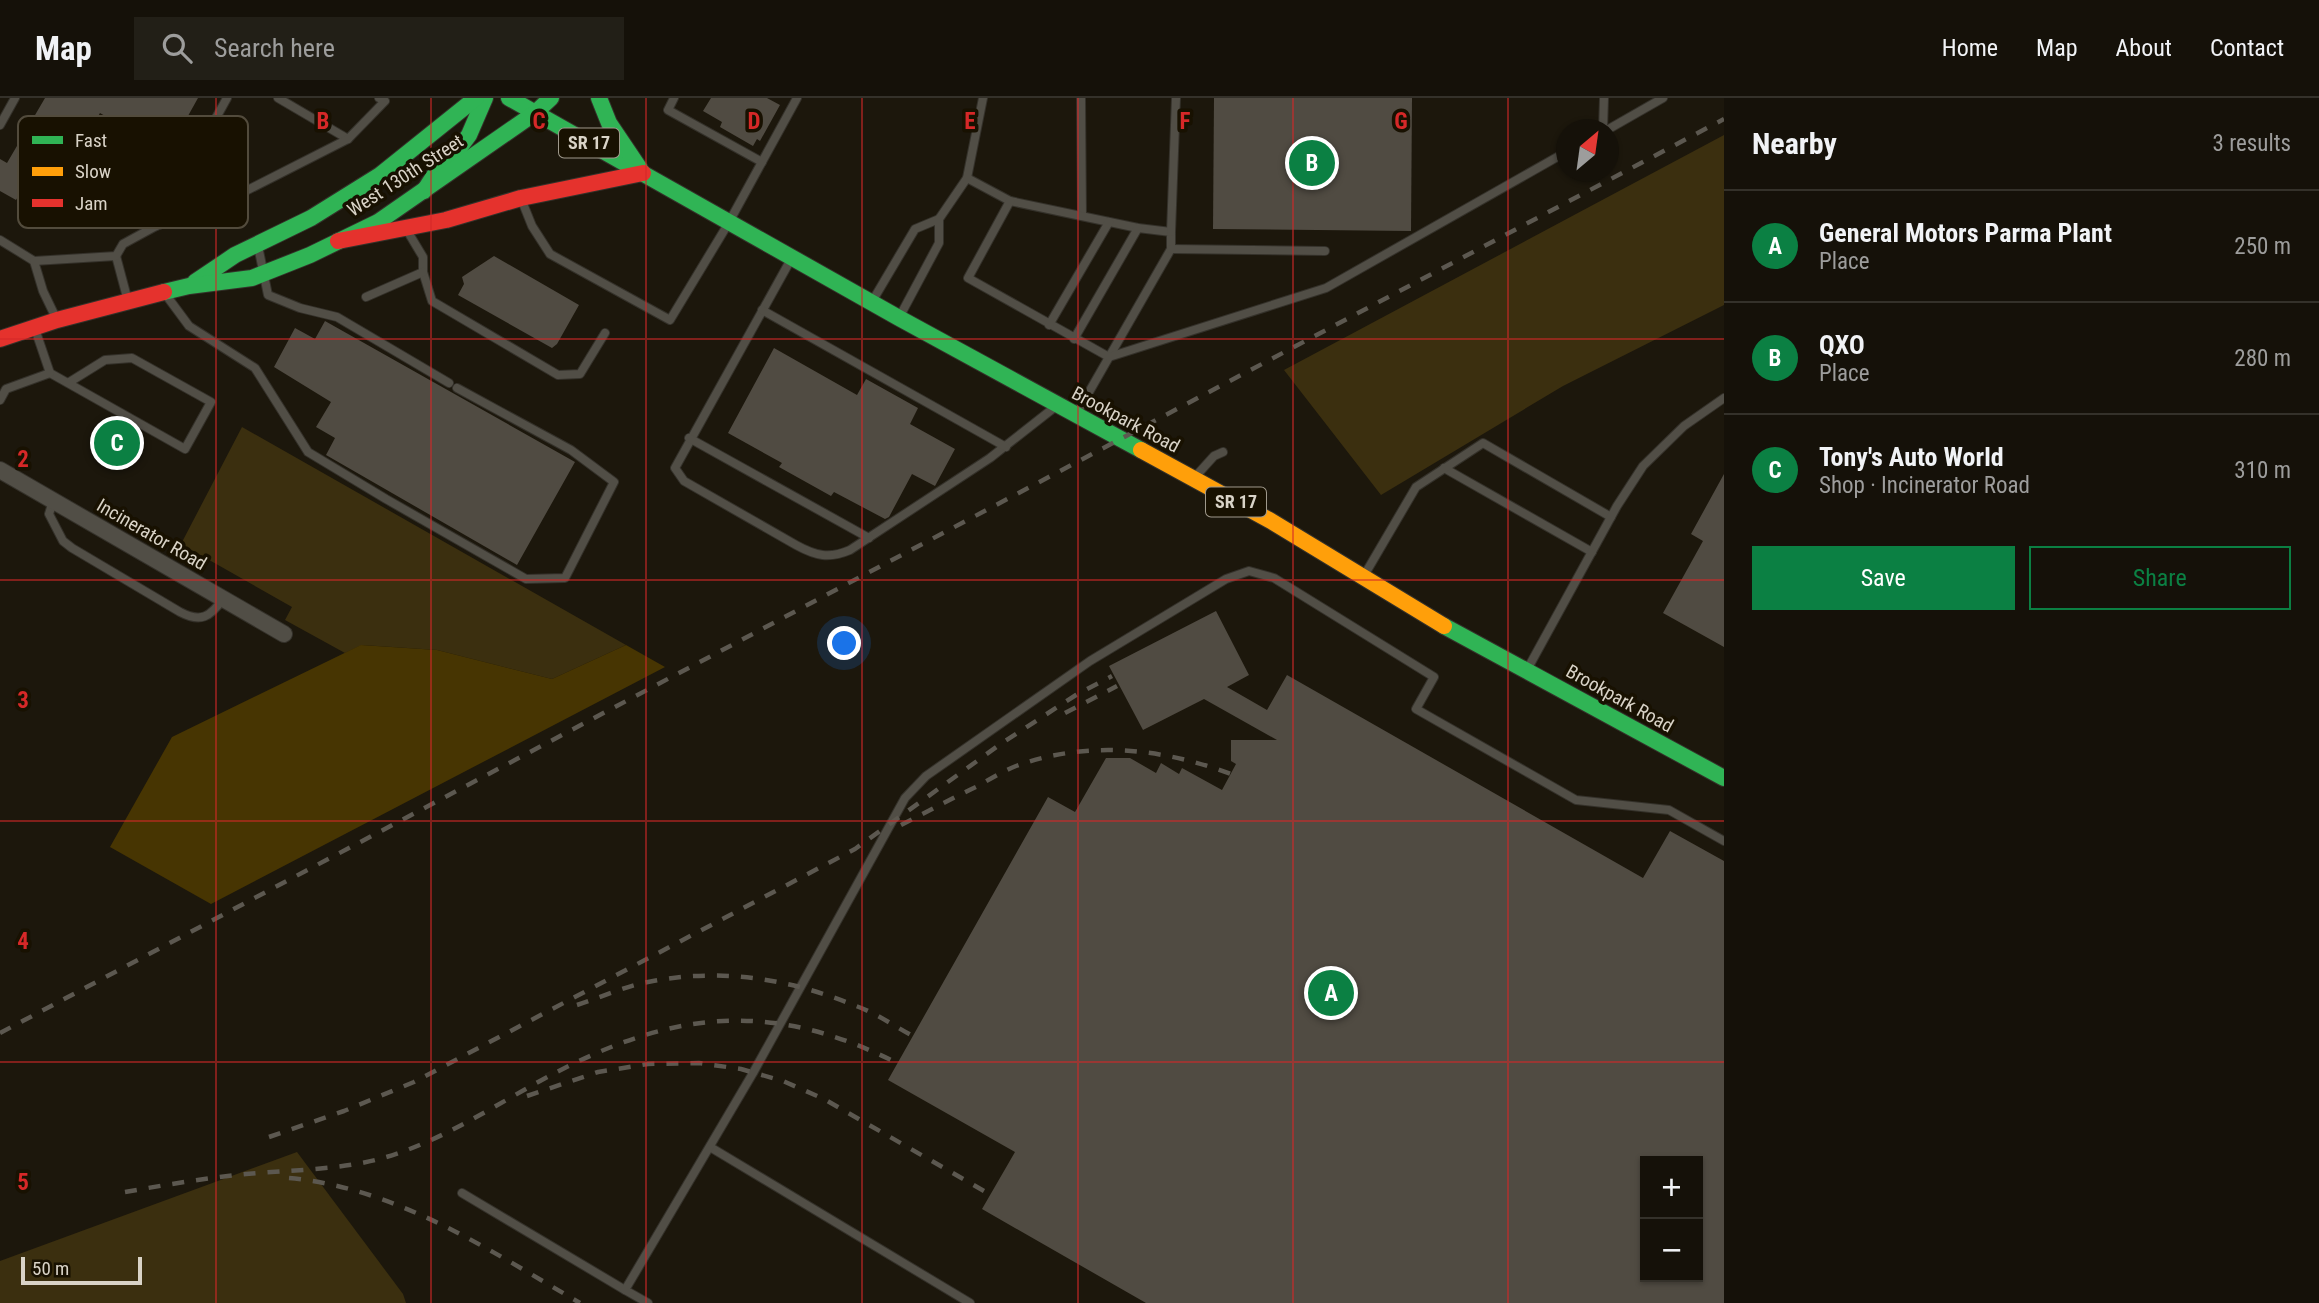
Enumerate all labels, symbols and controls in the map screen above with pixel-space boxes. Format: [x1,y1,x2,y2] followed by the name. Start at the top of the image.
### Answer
[134,17,624,80] search box
[35,29,92,68] text: Map
[158,29,196,67] icon: search
[214,33,335,63] text: Search here
[1942,34,1998,62] text: Home
[2036,34,2078,62] text: Map
[2116,34,2172,62] text: About
[2210,34,2284,62] text: Contact
[317,108,329,135] text: B
[532,108,546,135] text: C
[748,108,761,135] text: D
[964,108,976,135] text: E
[1180,108,1191,135] text: F
[1394,108,1408,135] text: G
[18,116,248,228] legend
[1556,119,1619,182] north arrow
[1752,126,1837,161] text: Nearby
[75,129,107,152] text: Fast
[343,129,468,221] street label: West 130th Street
[559,129,619,158] road number: SR 17
[2213,130,2291,157] text: 3 results
[1289,137,1335,189] pin: B
[75,160,111,183] text: Slow
[75,192,108,215] text: Jam
[1819,218,2112,248] text: General Motors Parma Plant
[1768,233,1782,260] text: A
[2234,233,2291,260] text: 250 m
[1819,248,1869,275] text: Place
[1819,330,1865,360] text: QXO
[1769,345,1781,372] text: B
[2234,345,2291,372] text: 280 m
[1819,360,1869,387] text: Place
[1068,381,1184,458] street label: Brookpark Road
[94,417,140,469] pin: C
[1819,442,2004,472] text: Tony's Auto World
[17,446,29,473] text: 2
[1768,457,1782,484] text: C
[2234,457,2291,484] text: 310 m
[1819,472,2030,499] text: Shop · Incinerator Road
[1206,488,1266,516] road number: SR 17
[93,494,211,575] street label: Incinerator Road
[1752,546,2015,610] button: Save
[2029,546,2291,610] button: Share
[827,626,861,660] your location
[1562,660,1677,737] street label: Brookpark Road
[17,687,29,714] text: 3
[17,928,29,955] text: 4
[1308,967,1354,1019] pin: A
[1640,1156,1703,1282] map controls
[1640,1156,1703,1219] button: +
[17,1169,29,1196] text: 5
[1640,1219,1703,1282] button: −
[21,1254,142,1286] scale bar
[32,1257,69,1280] text: 50 m

